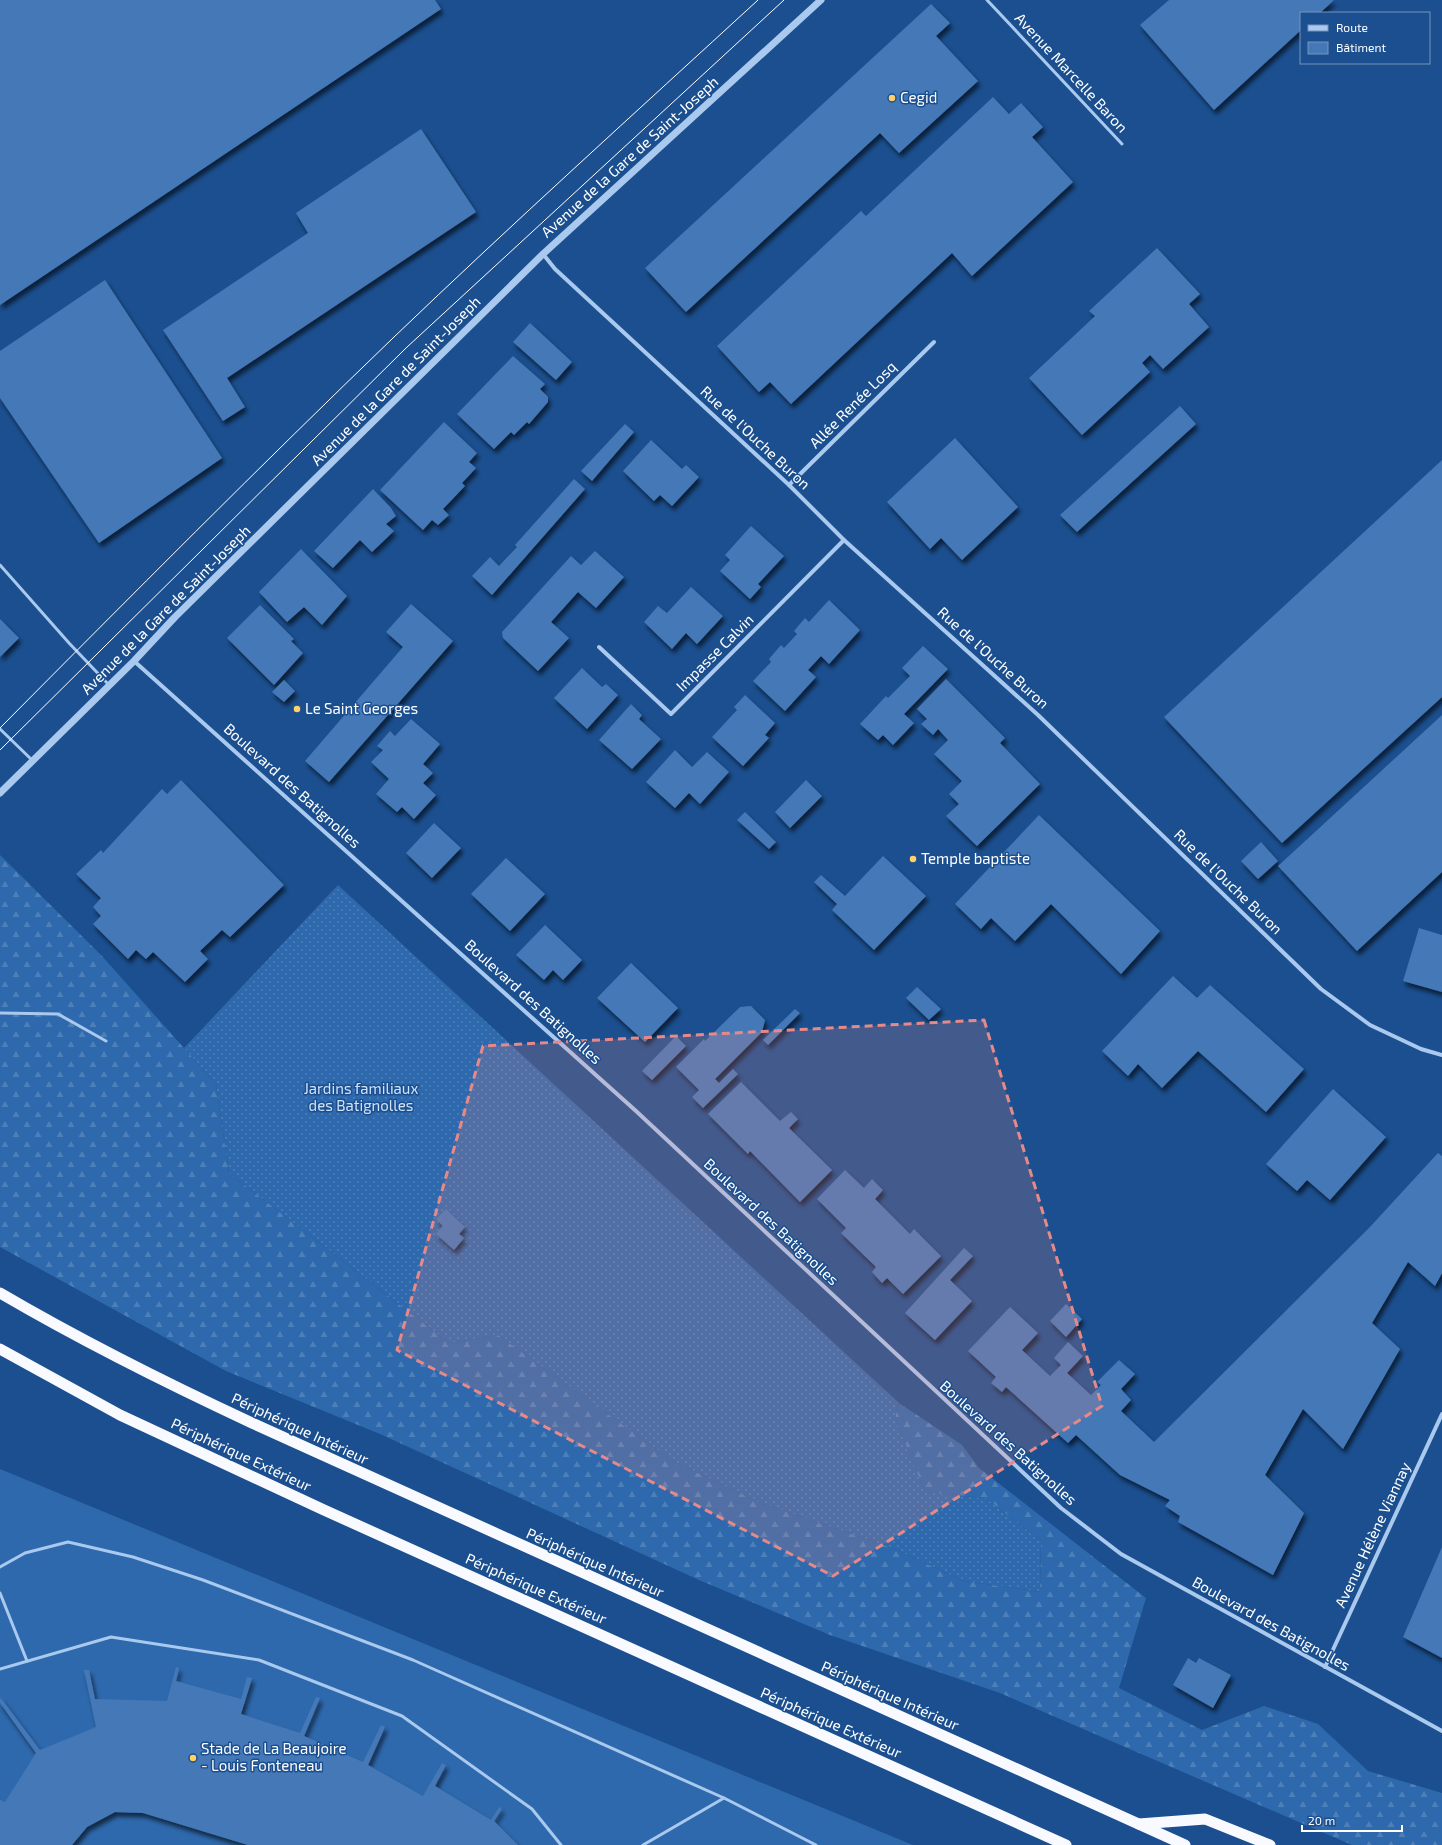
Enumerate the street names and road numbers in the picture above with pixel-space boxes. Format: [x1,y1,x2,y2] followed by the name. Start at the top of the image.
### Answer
[1012,9,1132,136] street label: Avenue Marcelle Baron
[537,72,722,241] street label: Avenue de la Gare de Saint-Joseph
[307,292,484,469] street label: Avenue de la Gare de Saint-Joseph
[805,357,899,451] street label: Allée Renée Losq
[697,382,814,493] street label: Rue de l'Ouche Buron
[77,521,254,698] street label: Avenue de la Gare de Saint-Joseph
[934,603,1053,712] street label: Rue de l'Ouche Buron
[672,610,757,695] street label: Impasse Calvin
[221,719,365,851] street label: Boulevard des Batignolles
[1171,825,1287,938] street label: Rue de l'Ouche Buron
[462,935,606,1067] street label: Boulevard des Batignolles
[701,1154,843,1288] street label: Boulevard des Batignolles
[937,1376,1081,1508] street label: Boulevard des Batignolles
[229,1388,372,1468] street label: Périphérique Intérieur
[168,1414,314,1495] street label: Périphérique Extérieur
[1330,1459,1414,1610] street label: Avenue Hélène Viannay
[524,1524,667,1601] street label: Périphérique Intérieur
[463,1549,610,1627] street label: Périphérique Extérieur
[1189,1572,1353,1674] street label: Boulevard des Batignolles
[819,1657,962,1734] street label: Périphérique Intérieur
[758,1683,905,1761] street label: Périphérique Extérieur

